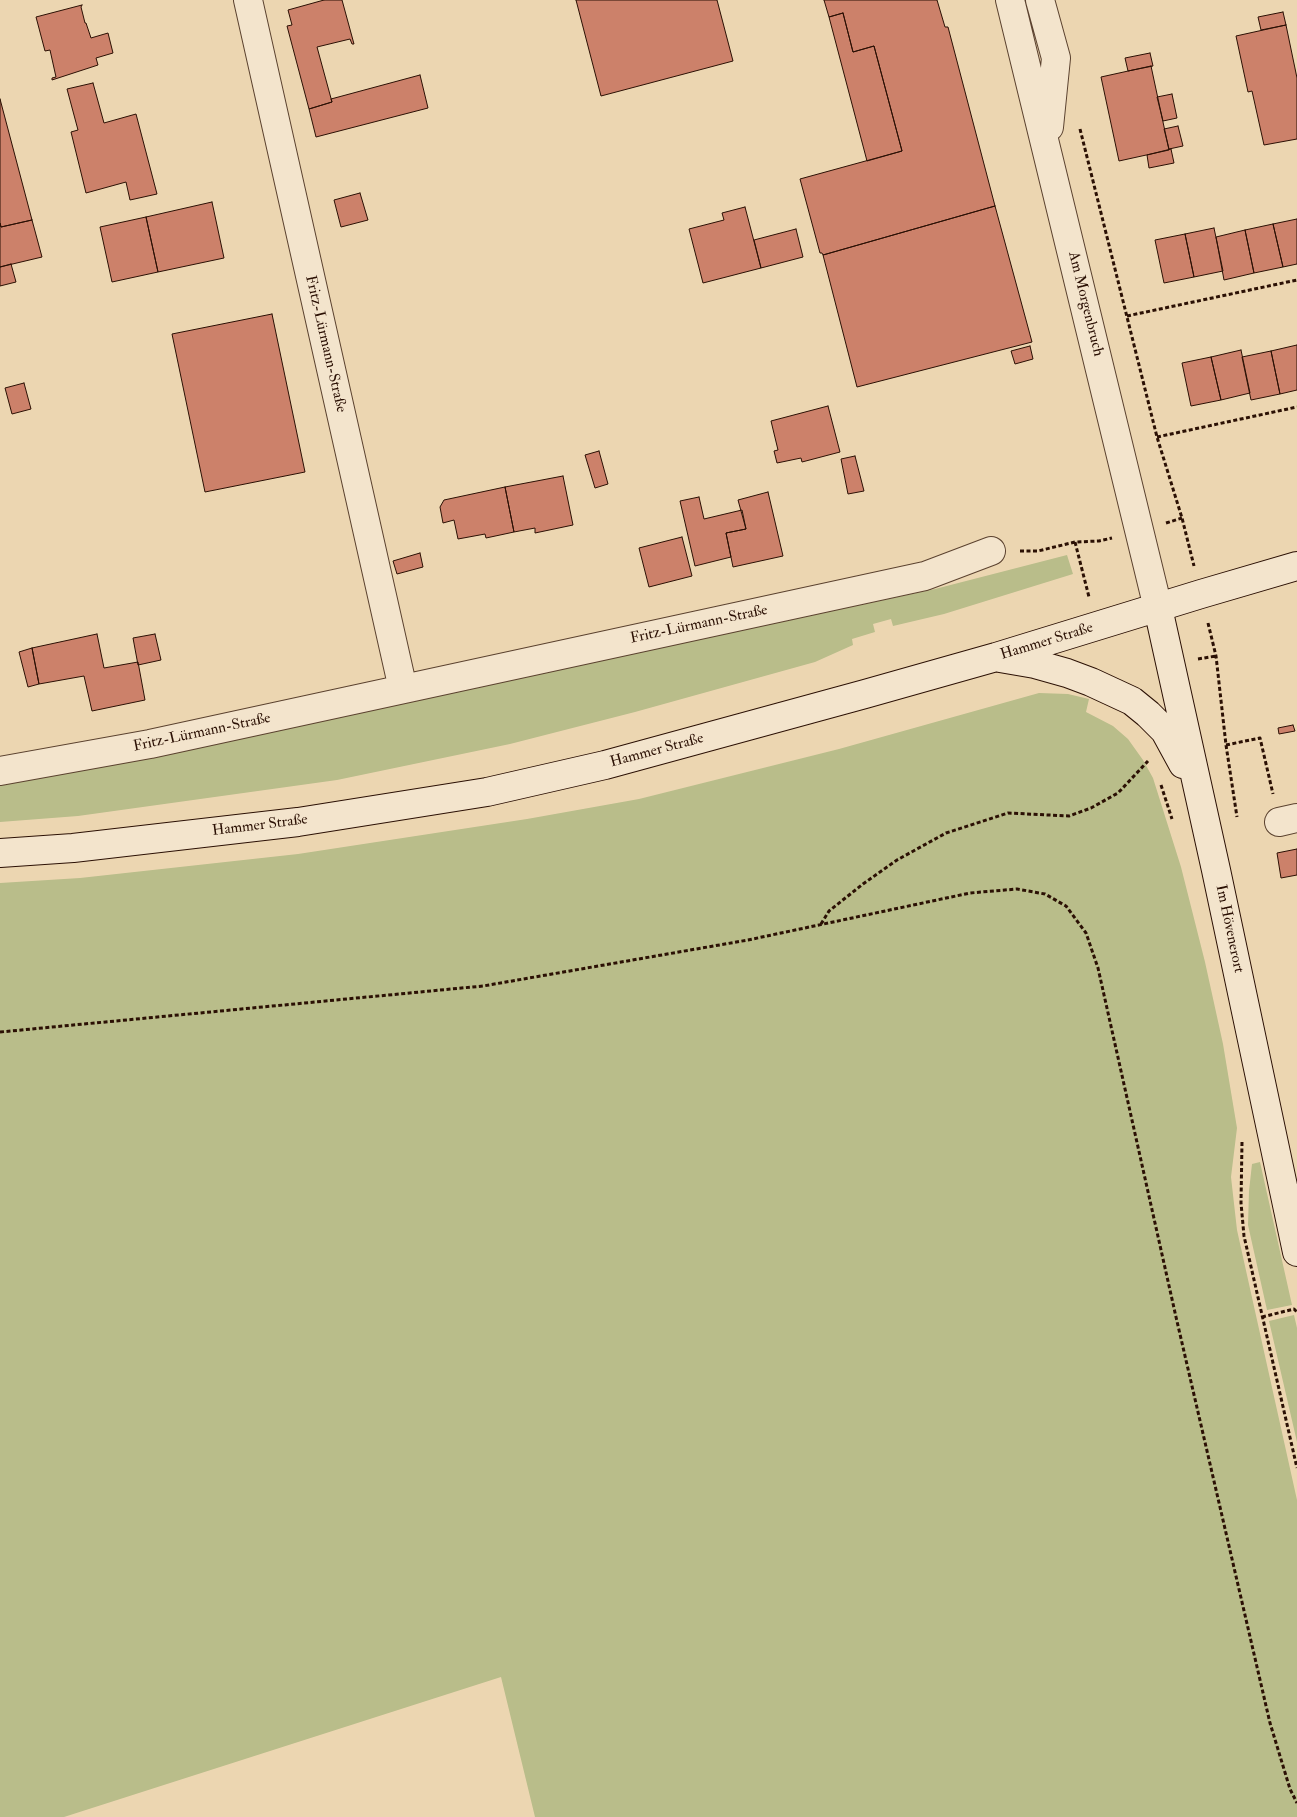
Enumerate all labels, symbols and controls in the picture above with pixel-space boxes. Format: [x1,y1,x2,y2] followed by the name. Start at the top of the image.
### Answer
[1063,250,1107,358] street label: Am Morgenbruch
[300,274,350,414] street label: Fritz-Lürmann-Straße
[629,602,769,648] street label: Fritz-Lürmann-Straße
[998,619,1096,665] street label: Hammer Straße
[132,710,272,756] street label: Fritz-Lürmann-Straße
[608,730,706,772] street label: Hammer Straße
[211,811,309,841] street label: Hammer Straße
[1211,883,1247,975] street label: Im Hövenerort

